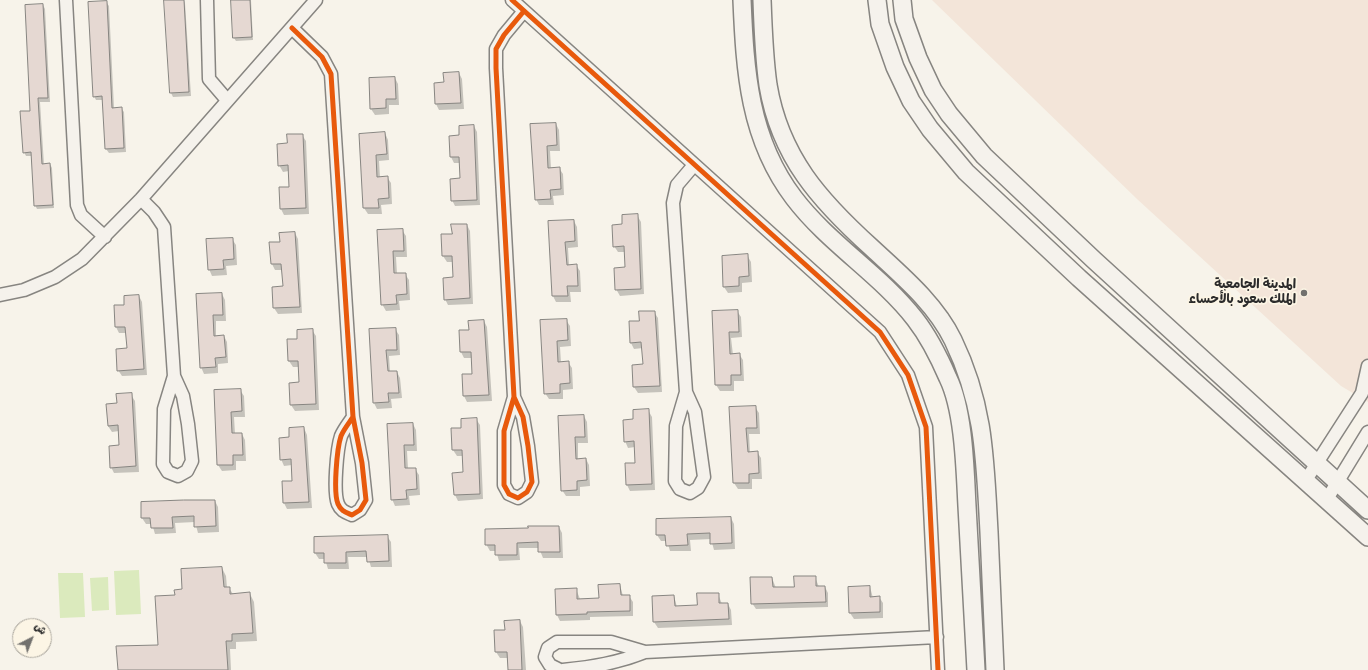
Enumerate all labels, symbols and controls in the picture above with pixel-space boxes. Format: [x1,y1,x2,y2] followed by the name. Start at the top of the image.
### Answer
[1188,278,1296,309] place label: المدينة الجامعية الملك سعود بالأحساء
[1299,288,1309,298] marker: المدينة الجامعية الملك سعود بالأحساء
[12,618,52,658] north arrow
[31,621,48,638] text: ش

